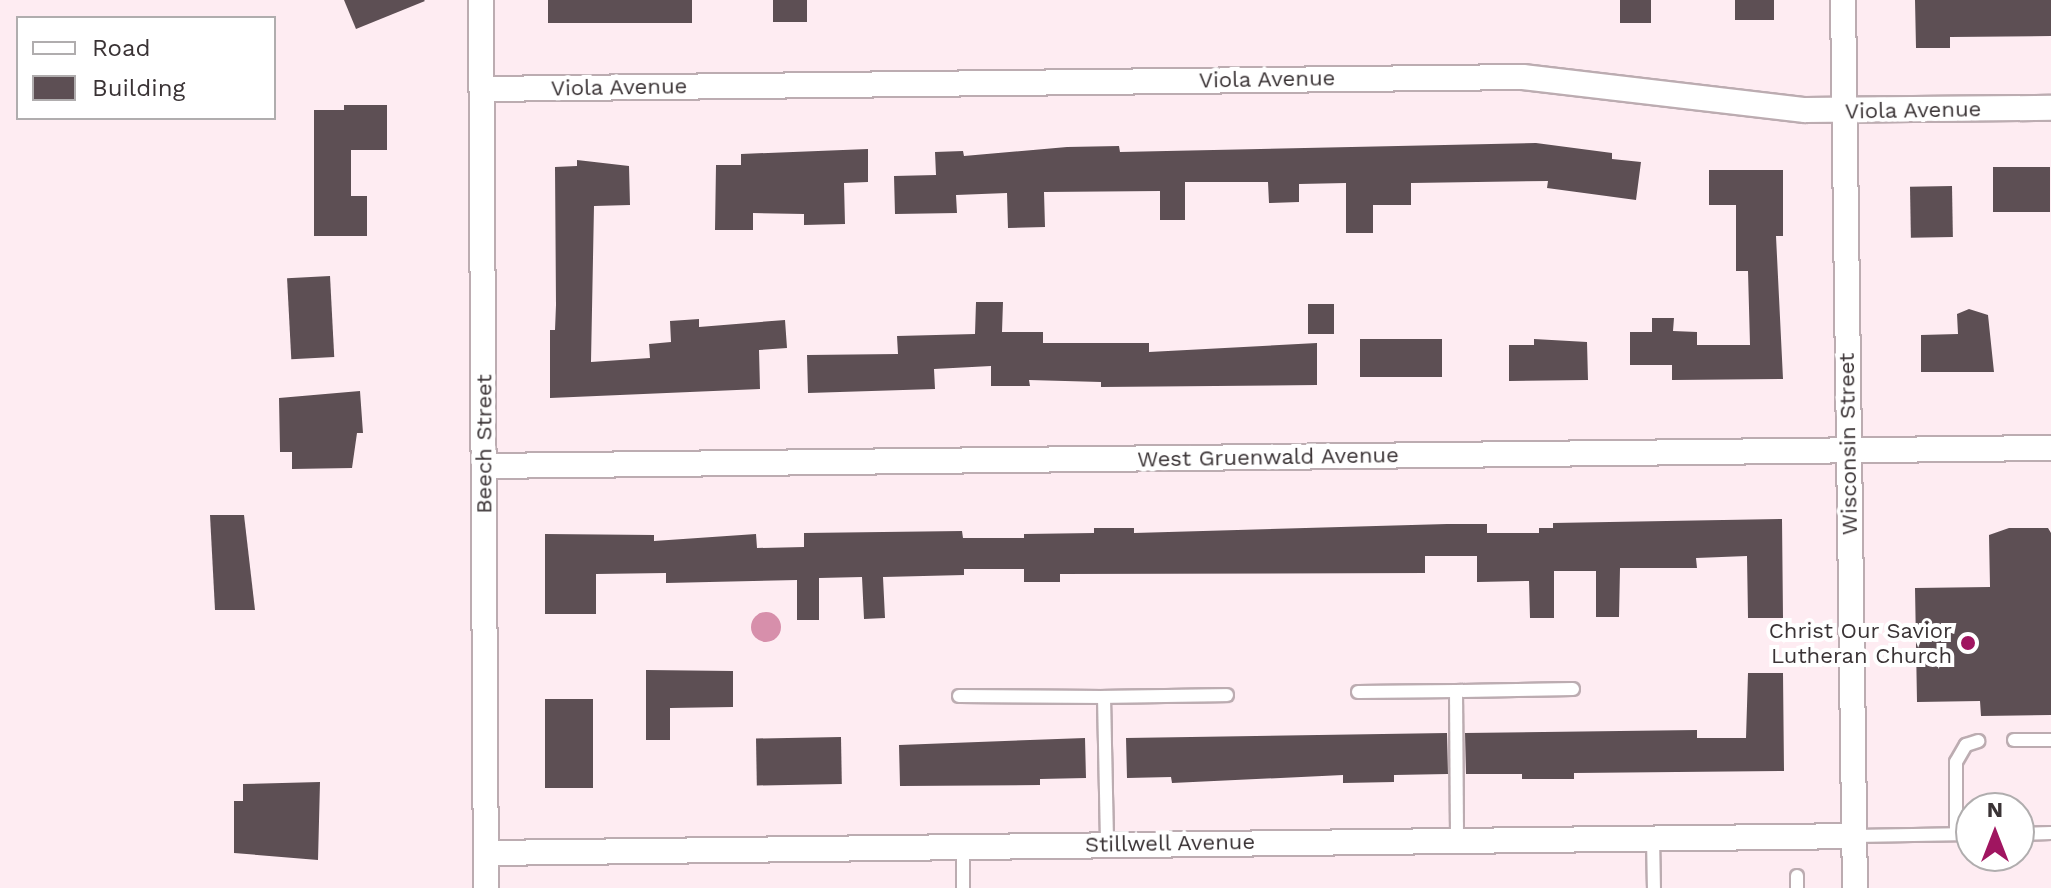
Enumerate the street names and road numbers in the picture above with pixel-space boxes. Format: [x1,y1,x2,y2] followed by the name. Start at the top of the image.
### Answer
[1198,65,1336,93] street label: Viola Avenue
[550,73,688,101] street label: Viola Avenue
[1844,96,1982,124] street label: Viola Avenue
[1833,353,1863,535] street label: Wisconsin Street
[471,374,497,514] street label: Beech Street
[1137,442,1399,472] street label: West Gruenwald Avenue
[1084,828,1256,858] street label: Stillwell Avenue

